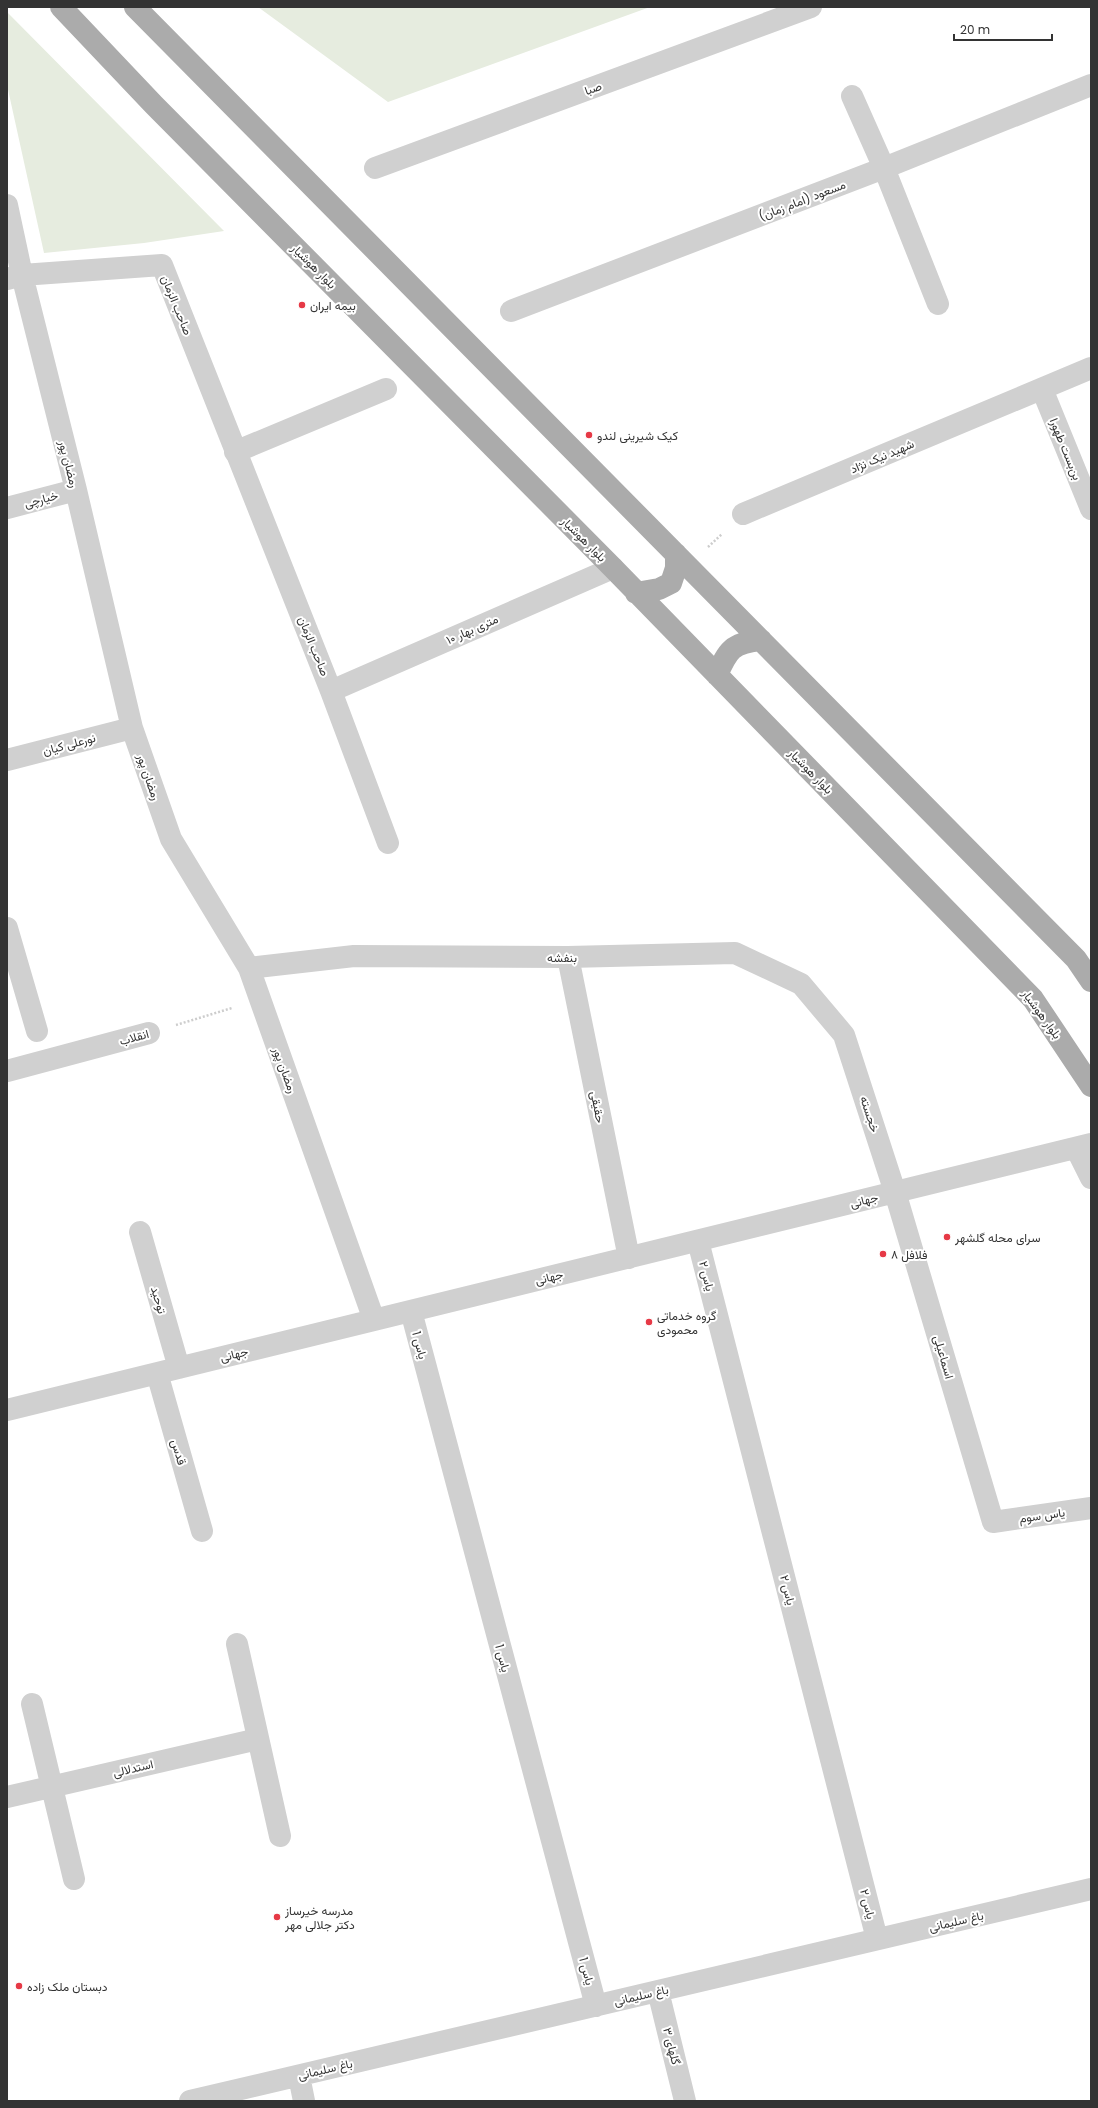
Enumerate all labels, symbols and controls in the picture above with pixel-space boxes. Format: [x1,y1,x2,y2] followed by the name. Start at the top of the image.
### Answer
[954,16,1052,42] scale bar
[960,21,990,38] text: 20 m
[582,77,604,99] street label: صبا
[756,176,848,224] street label: مسعود (امام زمان)
[287,239,340,292] street label: بلوار هوشیار
[157,273,197,337] street label: صاحب الزمان
[310,297,356,314] place label: بیمه ایران
[297,300,307,310] marker: بیمه ایران
[1046,415,1086,483] street label: بن‌بست طهورا
[597,427,678,444] place label: کیک شیرینی لندو
[584,430,594,440] marker: کیک شیرینی لندو
[847,435,917,477] street label: شهید نیک نژاد
[55,438,83,489] street label: رمضان پور
[22,486,60,512] street label: خیارچی
[557,512,610,565] street label: بلوار هوشیار
[443,610,501,648] street label: ۱۰ متری بهار
[294,614,334,678] street label: صاحب الزمان
[41,729,97,759] street label: نورعلی کیان
[784,744,837,798] street label: بلوار هوشیار
[133,751,165,803] street label: رمضان پور
[547,949,577,966] street label: بنفشه
[1018,985,1066,1042] street label: بلوار هوشیار
[117,1025,151,1049] street label: انقلاب
[268,1044,301,1096] street label: رمضان پور
[587,1090,609,1124] street label: حقیقی
[856,1094,884,1134] street label: خجسته
[848,1188,880,1212] street label: جهانی
[954,1229,1040,1246] place label: سرای محله گلشهر
[942,1232,952,1242] marker: سرای محله گلشهر
[891,1246,928,1263] place label: فلافل ۸
[878,1249,888,1259] marker: فلافل ۸
[695,1259,719,1293] street label: یاس ۲
[533,1265,565,1289] street label: جهانی
[147,1284,171,1316] street label: توحید
[657,1307,716,1338] place label: گروه خدماتی محمودی
[644,1317,654,1327] marker: گروه خدماتی محمودی
[408,1329,432,1361] street label: یاس 1
[930,1333,958,1381] street label: اسماعیلی
[218,1342,250,1366] street label: جهانی
[167,1437,191,1467] street label: قدس
[1018,1503,1066,1527] street label: یاس سوم
[776,1573,800,1607] street label: یاس ۲
[491,1642,515,1674] street label: یاس 1
[111,1755,155,1781] street label: استدلالی
[856,1887,880,1921] street label: یاس ۲
[284,1902,355,1933] place label: مدرسه خیرساز دکتر جلالی مهر
[927,1906,985,1937] street label: باغ سلیمانی
[272,1912,282,1922] marker: مدرسه خیرساز دکتر جلالی مهر
[575,1955,599,1987] street label: یاس 1
[27,1978,108,1995] place label: دبستان ملک زاده
[612,1980,670,2011] street label: باغ سلیمانی
[14,1981,24,1991] marker: دبستان ملک زاده
[659,2026,685,2066] street label: گلهای ۳
[296,2054,354,2085] street label: باغ سلیمانی

